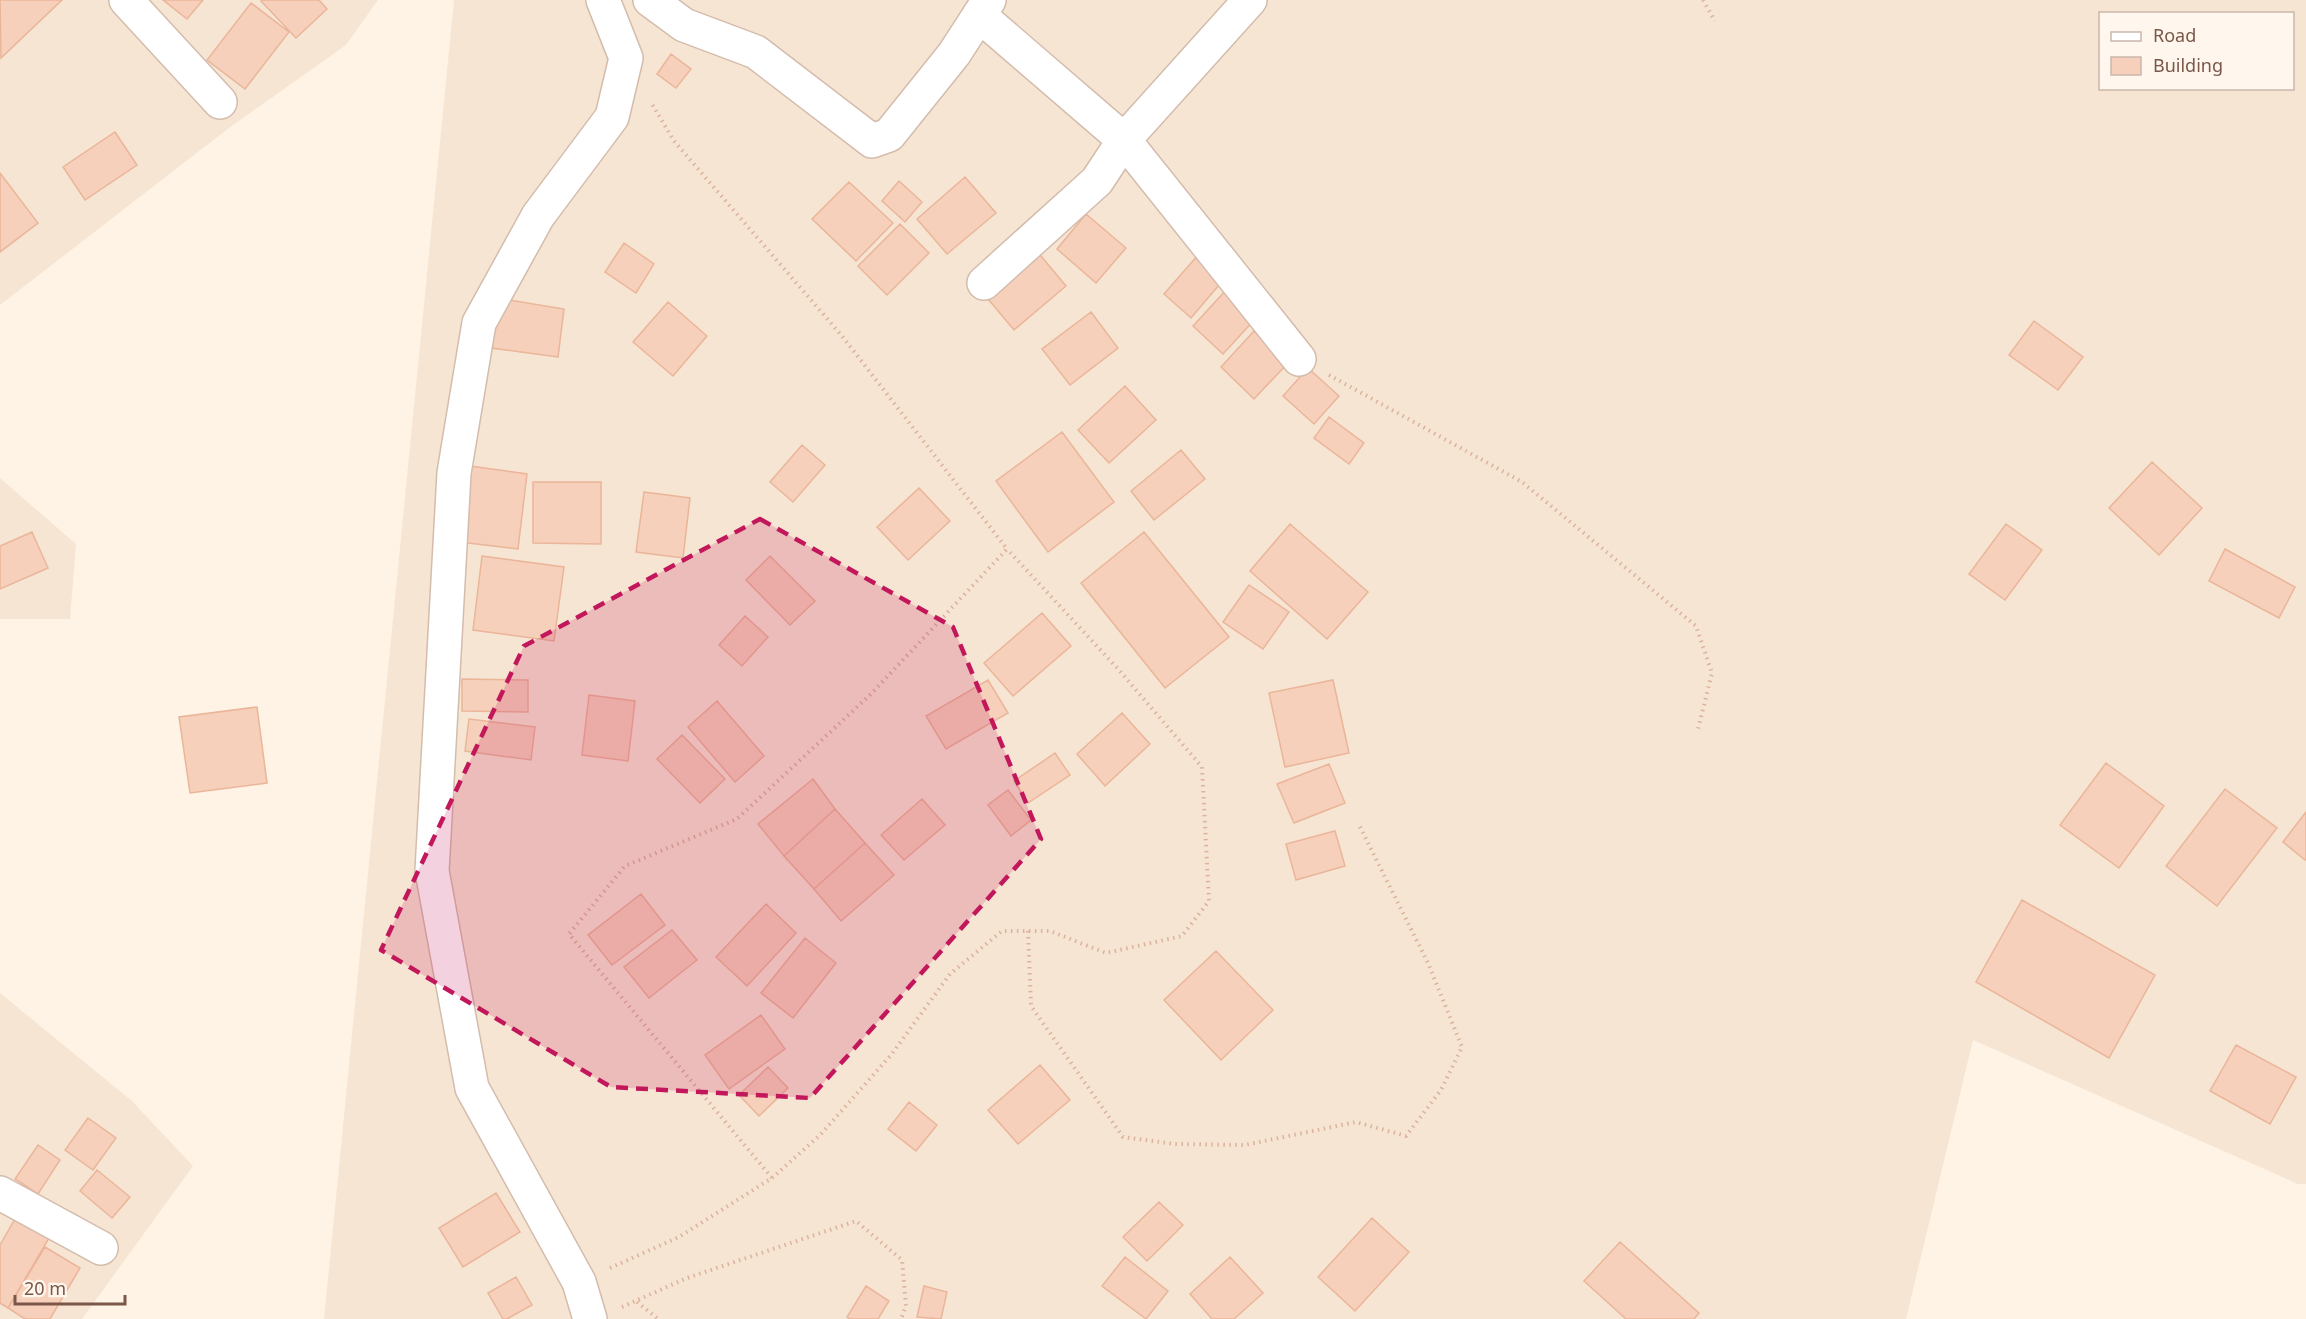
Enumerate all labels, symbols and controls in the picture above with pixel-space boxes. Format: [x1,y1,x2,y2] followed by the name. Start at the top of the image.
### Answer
[2099,12,2294,90] legend
[2153,23,2196,47] text: Road
[2153,53,2223,77] text: Building
[15,1268,124,1306] scale bar
[24,1276,66,1300] text: 20 m

